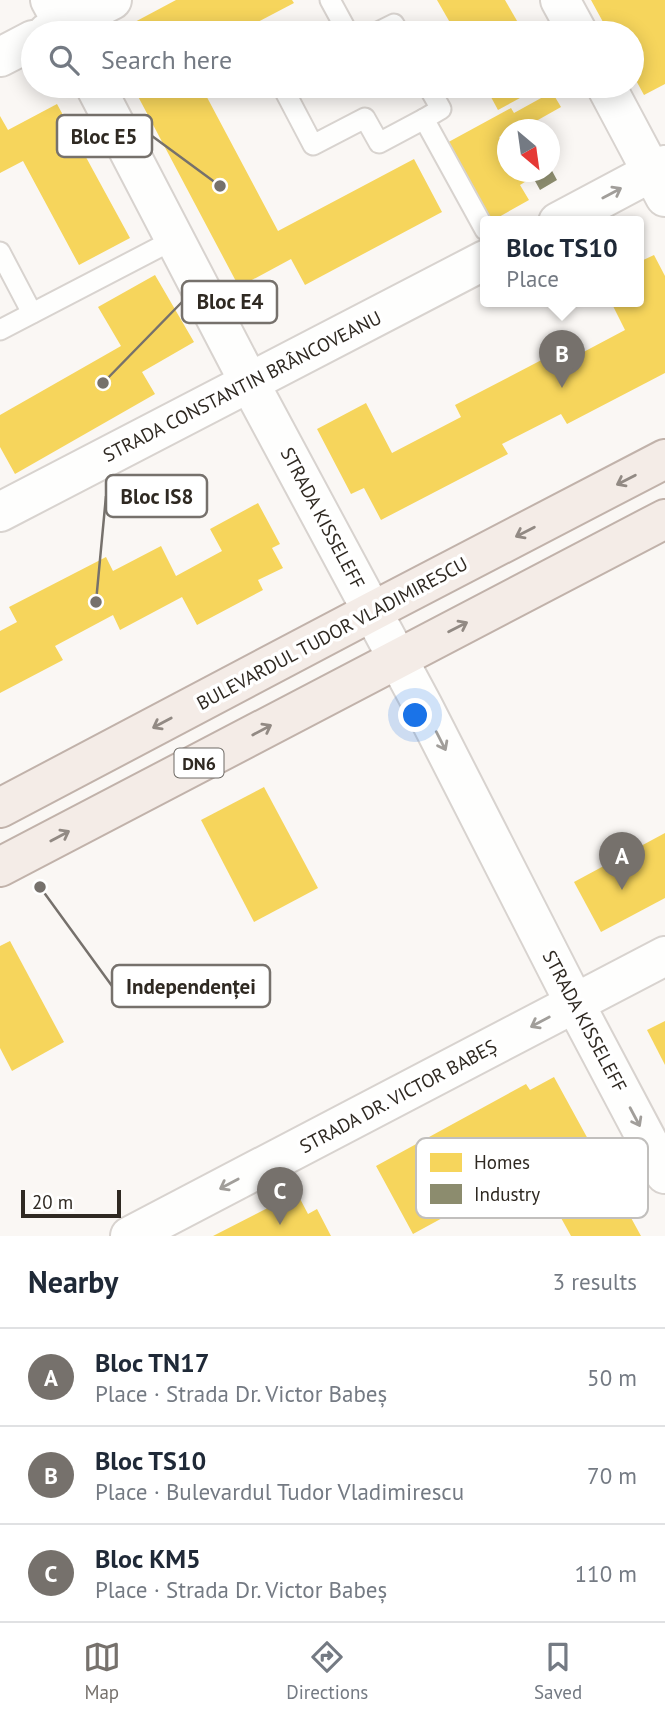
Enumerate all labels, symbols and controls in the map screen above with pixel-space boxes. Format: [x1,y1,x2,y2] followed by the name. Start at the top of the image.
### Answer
[21,21,644,98] search box
[45,41,83,79] icon: search
[101,43,232,76] text: Search here
[57,115,152,157] callout: Bloc E5
[497,119,560,182] north arrow
[71,123,137,150] text: Bloc E5
[601,186,621,200] one-way arrow
[480,216,644,307] popup
[506,231,618,264] text: Bloc TS10
[506,264,559,293] text: Place
[182,281,277,323] callout: Bloc E4
[197,288,263,315] text: Bloc E4
[99,305,385,467] street label: STRADA CONSTANTIN BRÂNCOVEANU
[539,330,585,388] pin: B
[276,443,370,593] street label: STRADA KISSELEFF
[616,473,636,487] one-way arrow
[106,475,207,517] callout: Bloc IS8
[121,483,193,510] text: Bloc IS8
[516,525,536,539] one-way arrow
[192,551,472,715] street label: BULEVARDUL TUDOR VLADIMIRESCU
[447,620,468,633] one-way arrow
[398,698,432,732] your location
[152,716,172,730] one-way arrow
[251,723,272,736] one-way arrow
[435,730,449,751] one-way arrow
[174,748,224,778] road number: DN6
[50,828,70,842] one-way arrow
[599,832,645,890] pin: A
[538,946,632,1096] street label: STRADA KISSELEFF
[112,965,270,1007] callout: Independenței
[126,973,256,1000] text: Independenței
[530,1016,550,1030] one-way arrow
[295,1034,501,1158] street label: STRADA DR. VICTOR BABEȘ
[629,1106,642,1127] one-way arrow
[416,1138,648,1218] legend
[474,1150,530,1174] text: Homes
[257,1167,303,1225] pin: C
[219,1178,240,1192] one-way arrow
[474,1182,540,1206] text: Industry
[21,1187,121,1219] scale bar
[32,1190,73,1214] text: 20 m
[28,1262,118,1301] text: Nearby
[553,1267,637,1296] text: 3 results
[95,1346,210,1379] text: Bloc TN17
[44,1363,58,1392] text: A
[587,1363,637,1392] text: 50 m
[95,1379,387,1408] text: Place · Strada Dr. Victor Babeș
[95,1444,206,1477] text: Bloc TS10
[44,1461,58,1490] text: B
[587,1461,637,1490] text: 70 m
[95,1477,464,1506] text: Place · Bulevardul Tudor Vladimirescu
[95,1542,201,1575] text: Bloc KM5
[45,1559,57,1588] text: C
[575,1559,637,1588] text: 110 m
[95,1575,387,1604] text: Place · Strada Dr. Victor Babeș
[83,1638,121,1704] tab: Map
[286,1638,368,1704] tab: Directions
[534,1638,582,1704] tab: Saved

